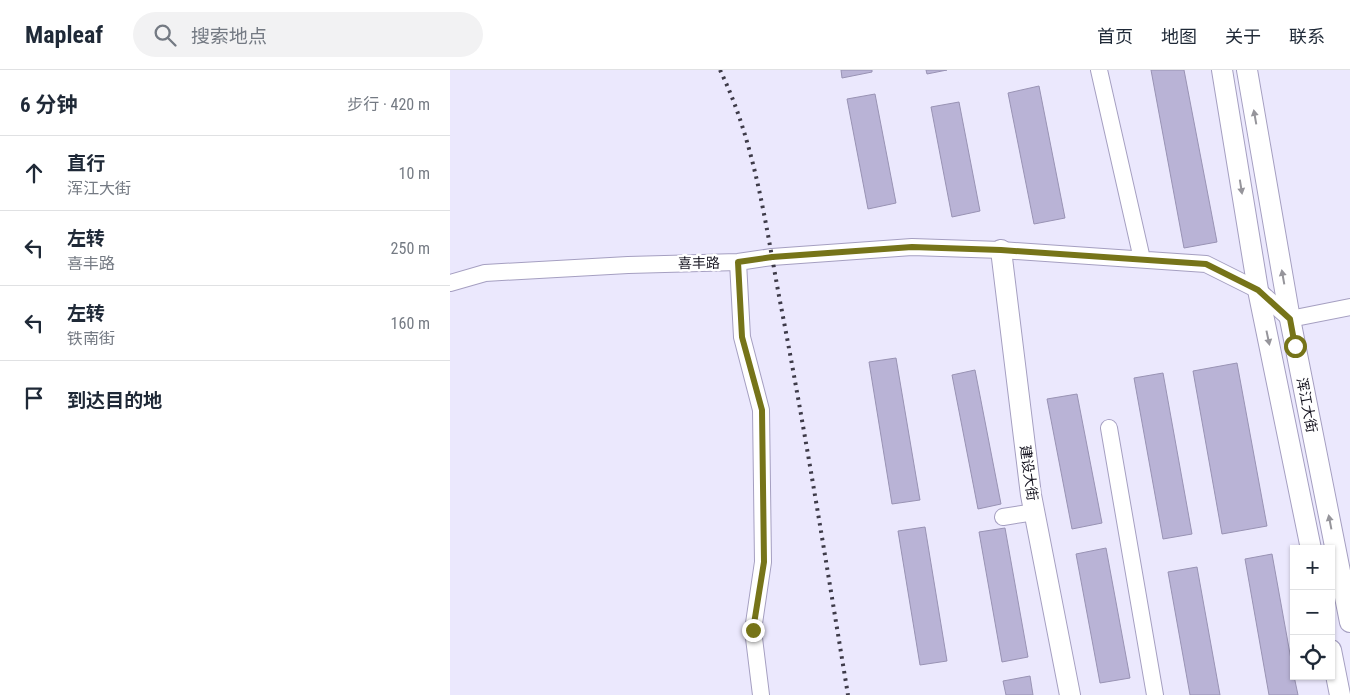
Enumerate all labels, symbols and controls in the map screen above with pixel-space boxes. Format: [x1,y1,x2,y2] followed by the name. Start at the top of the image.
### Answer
[133,12,483,57] search box
[25,21,103,49] text: Mapleaf
[151,21,179,49] icon: search
[191,25,267,48] text: 搜索地点
[1097,26,1133,47] text: 首页
[1161,26,1197,47] text: 地图
[1225,26,1261,47] text: 关于
[1289,26,1325,47] text: 联系
[20,93,77,117] text: 6 分钟
[347,95,430,114] text: 步行 · 420 m
[1251,108,1259,124] one-way arrow
[67,152,105,175] text: 直行
[20,159,48,187] icon: ahead
[398,164,430,183] text: 10 m
[67,179,131,198] text: 浑江大街
[1237,180,1245,196] one-way arrow
[67,227,105,250] text: 左转
[20,234,48,262] icon: left
[391,239,430,258] text: 250 m
[67,254,115,273] text: 喜丰路
[678,255,720,271] street label: 喜丰路
[1278,268,1286,284] one-way arrow
[67,302,105,325] text: 左转
[20,309,48,337] icon: left
[391,314,430,333] text: 160 m
[67,329,115,348] text: 铁南街
[1264,331,1272,346] one-way arrow
[1284,335,1307,358] route start
[1294,376,1320,434] street label: 浑江大街
[20,384,48,412] icon: arrive
[67,389,162,412] text: 到达目的地
[1017,444,1041,502] street label: 建设大街
[1326,514,1334,530] one-way arrow
[1290,545,1335,680] map controls
[1290,545,1335,590] button: +
[1290,590,1335,635] button: −
[742,619,765,642] route end
[1290,635,1335,680] button: locate

